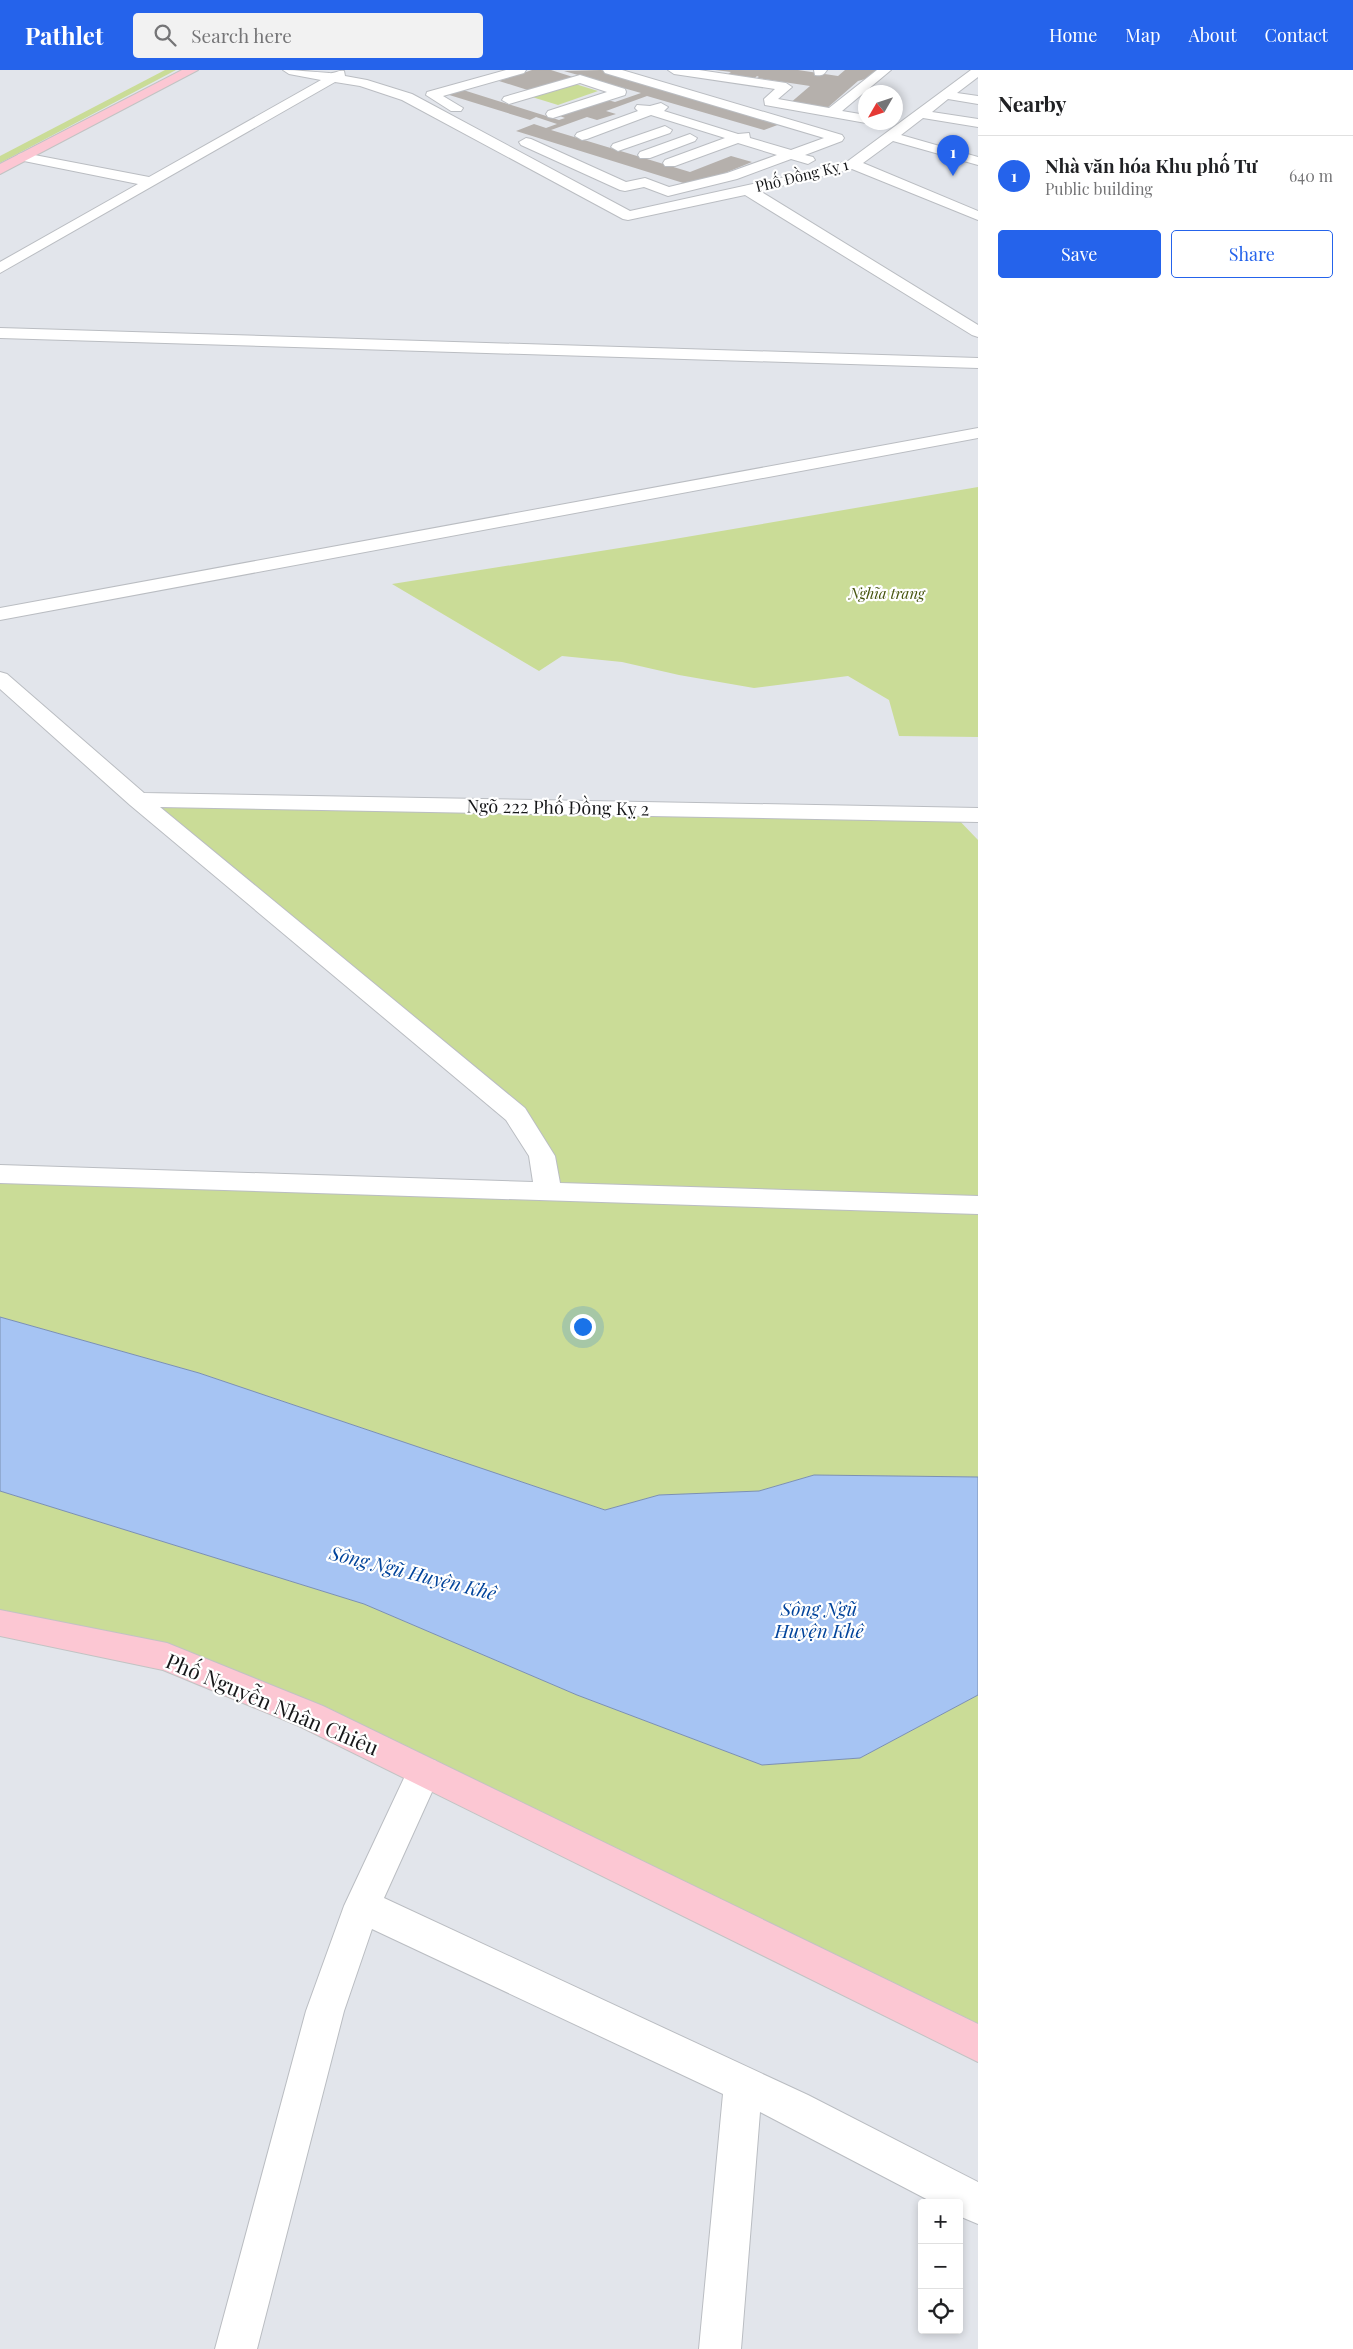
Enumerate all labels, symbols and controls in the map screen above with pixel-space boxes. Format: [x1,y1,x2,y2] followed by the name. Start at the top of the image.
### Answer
[133,13,483,58] search box
[25,19,103,51] text: Pathlet
[151,21,179,49] icon: search
[191,22,292,48] text: Search here
[1049,23,1097,47] text: Home
[1125,23,1160,47] text: Map
[1188,23,1237,47] text: About
[1265,23,1328,47] text: Contact
[858,85,903,130] north arrow
[998,89,1067,117] text: Nearby
[937,135,969,176] pin: 1
[1045,152,1257,178] text: Nhà văn hóa Khu phố Tư
[753,153,851,196] street label: Phố Đồng Kỵ 1
[1011,165,1017,186] text: 1
[1289,165,1333,186] text: 640 m
[1045,178,1153,199] text: Public building
[998,230,1161,278] button: Save
[1171,230,1333,278] button: Share
[847,583,926,603] park label: Nghĩa trang
[467,791,650,821] street label: Ngõ 222 Phố Đồng Kỵ 2
[570,1314,596,1340] your location
[326,1539,501,1606] water label: Sông Ngũ Huyện Khê
[773,1595,865,1643] water label: Sông Ngũ Huyện Khê
[162,1646,384,1761] street label: Phố Nguyễn Nhân Chiêu
[918,2199,963,2334] map controls
[918,2199,963,2244] button: +
[918,2244,963,2289] button: −
[918,2289,963,2334] button: locate

